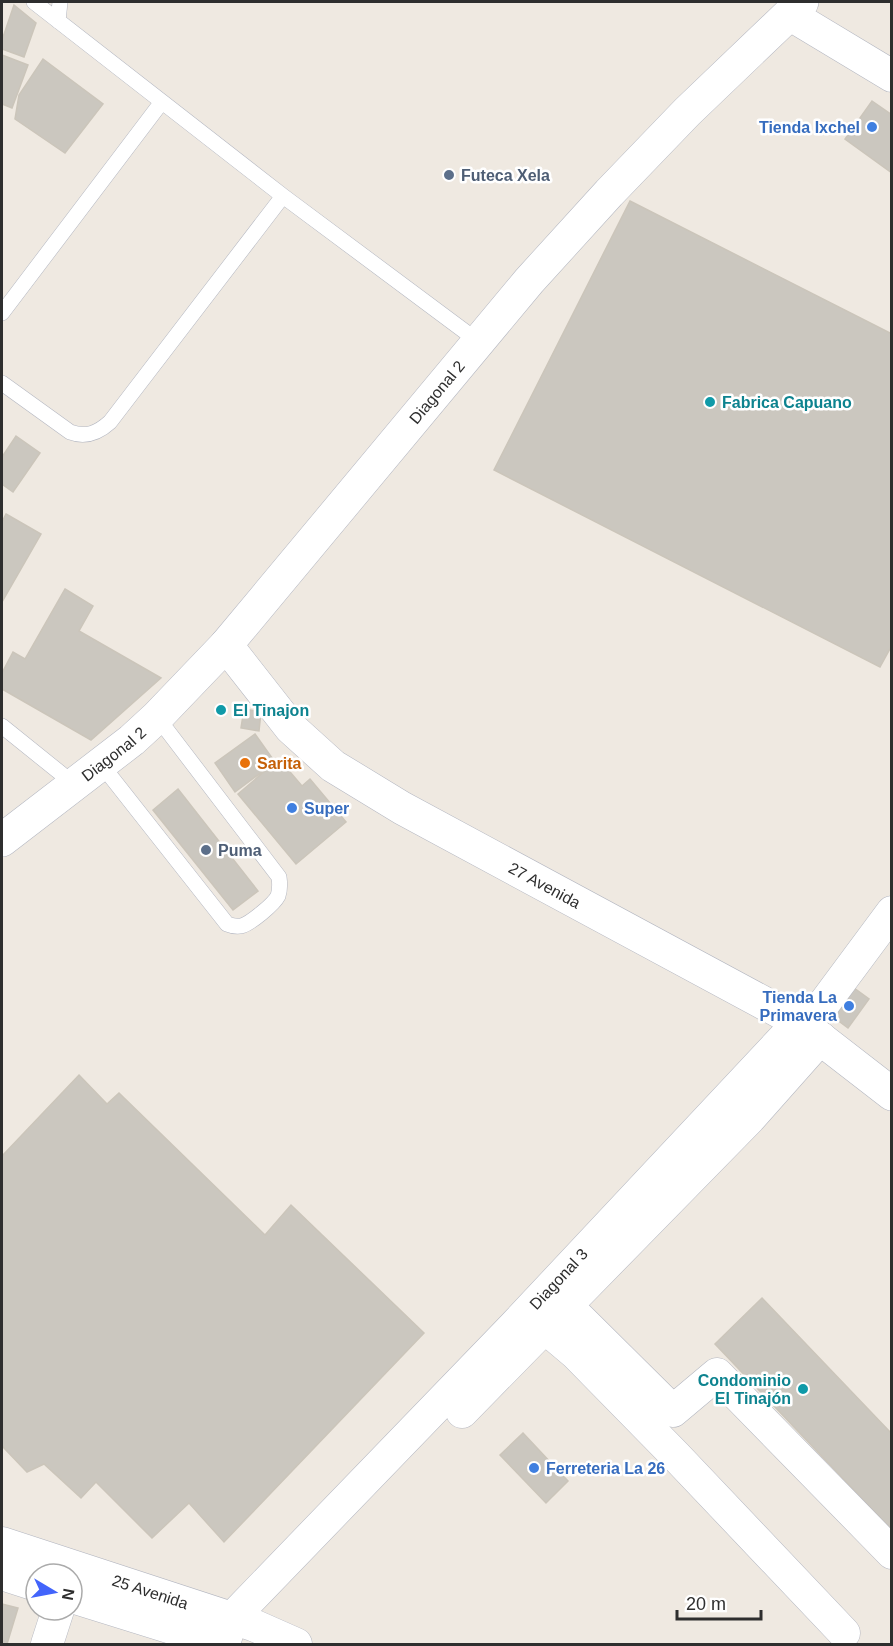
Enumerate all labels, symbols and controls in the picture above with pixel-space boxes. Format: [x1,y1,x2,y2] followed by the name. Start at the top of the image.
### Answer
[759,119,860,136] place label: Tienda Ixchel
[865,120,879,134] marker: Tienda Ixchel
[461,167,550,184] place label: Futeca Xela
[442,168,456,182] marker: Futeca Xela
[406,357,468,427] street label: Diagonal 2
[722,394,852,411] place label: Fabrica Capuano
[703,395,717,409] marker: Fabrica Capuano
[233,702,309,719] place label: El Tinajon
[214,703,228,717] marker: El Tinajon
[79,724,149,785] street label: Diagonal 2
[257,755,302,772] place label: Sarita
[238,756,252,770] marker: Sarita
[304,800,349,817] place label: Super
[285,801,299,815] marker: Super
[218,842,262,859] place label: Puma
[199,843,213,857] marker: Puma
[506,859,583,912] street label: 27 Avenida
[760,989,837,1024] place label: Tienda La Primavera
[842,999,856,1013] marker: Tienda La Primavera
[526,1245,591,1313] street label: Diagonal 3
[698,1372,791,1407] place label: Condominio El Tinajón
[796,1382,810,1396] marker: Condominio El Tinajón
[546,1460,665,1477] place label: Ferreteria La 26
[527,1461,541,1475] marker: Ferreteria La 26
[24,1562,84,1622] north arrow
[110,1572,190,1612] street label: 25 Avenida
[677,1583,761,1621] scale bar
[59,1587,78,1602] text: N
[686,1594,726,1614] text: 20 m

